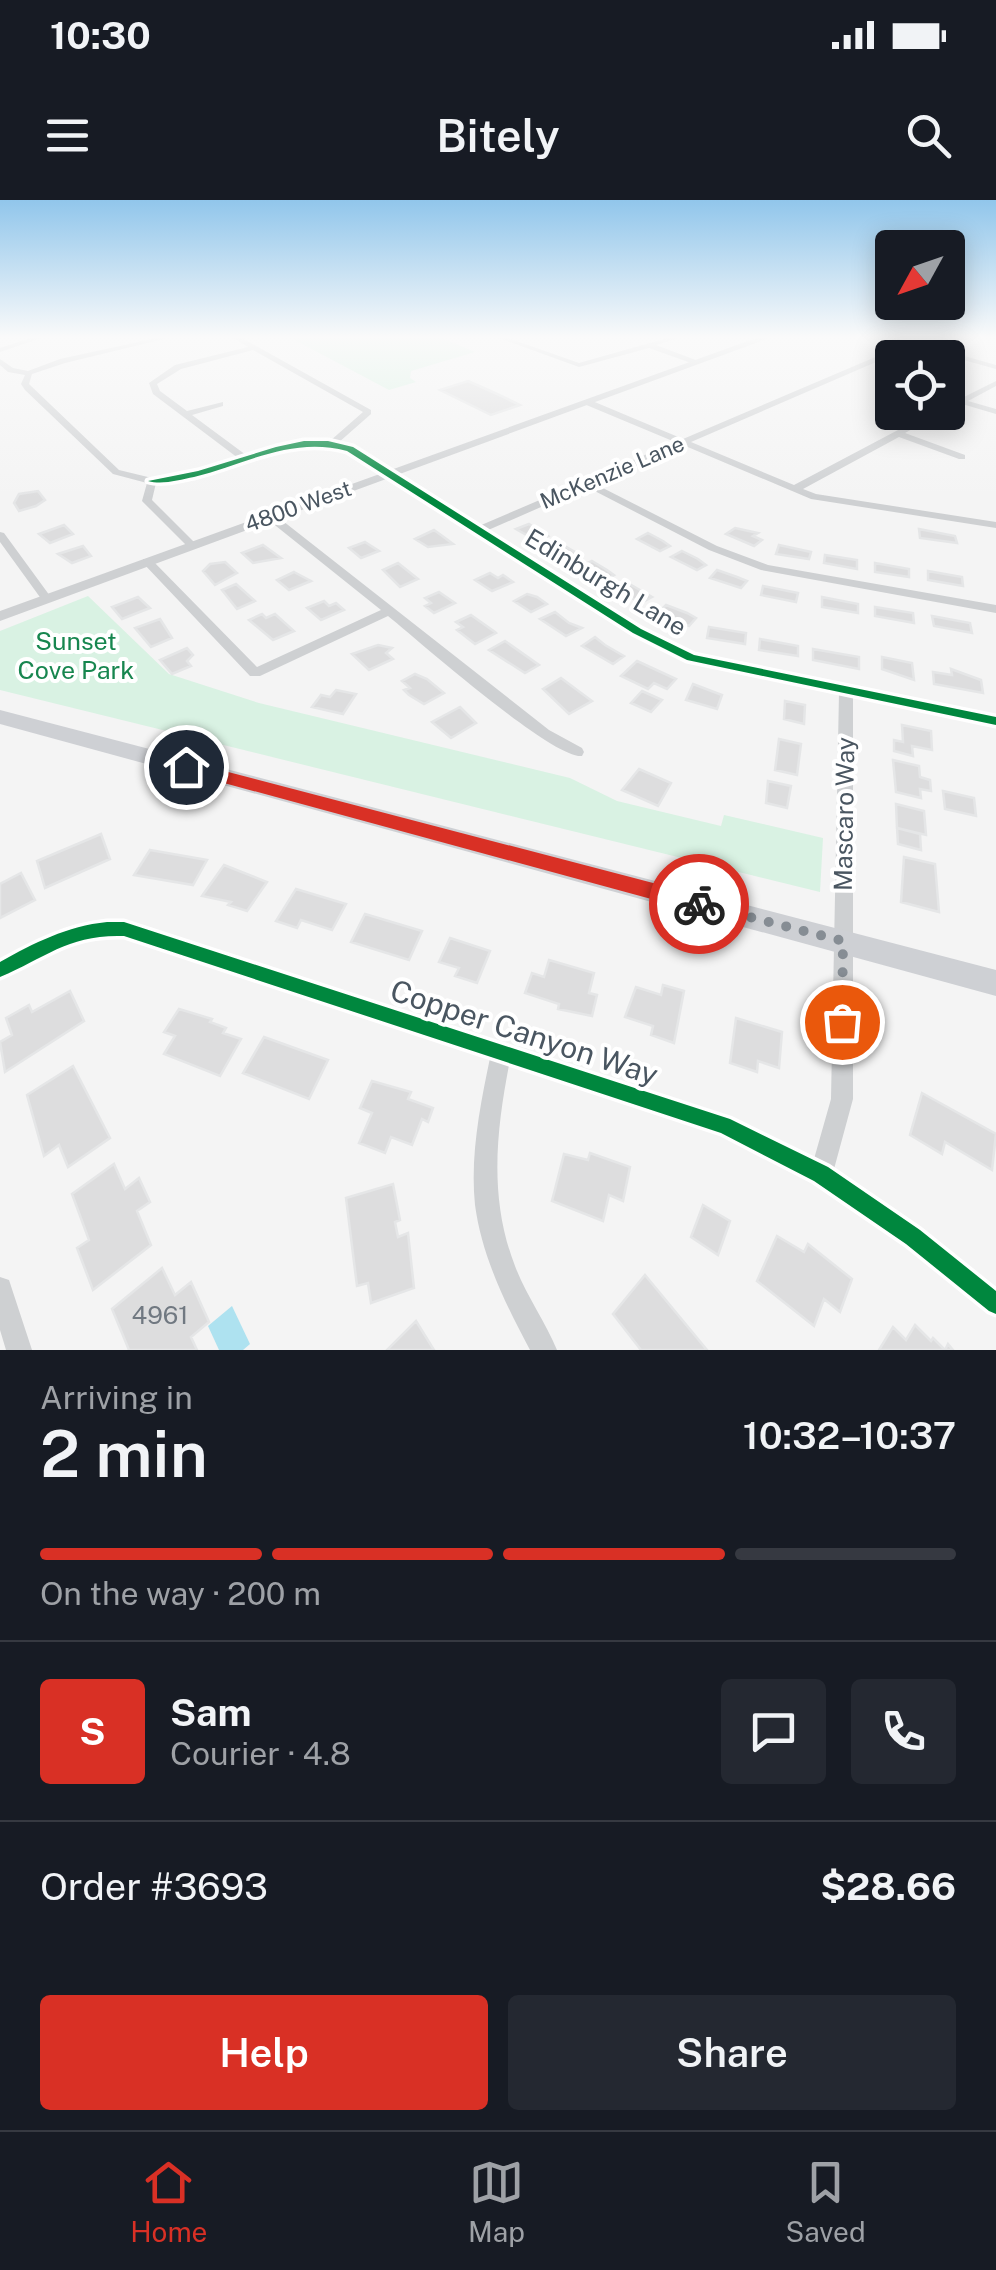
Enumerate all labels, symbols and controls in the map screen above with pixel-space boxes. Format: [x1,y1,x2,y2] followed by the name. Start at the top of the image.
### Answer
[50,13,151,58] text: 10:30
[40,108,95,163] icon: menu
[901,108,956,163] icon: search
[436,109,560,162] text: Bitely
[875,230,965,320] north arrow
[875,230,965,430] map controls
[875,340,965,430] button: locate
[536,430,688,514] street label: McKenzie Lane
[241,475,355,537] street label: 4800 West
[520,522,692,642] street label: Edinburgh Lane
[18,626,134,685] park label: Sunset Cove Park
[144,725,229,810] pin
[828,737,860,891] street label: Mascaro Way
[159,740,214,795] icon: home
[649,854,749,954] courier
[672,877,727,932] icon: bike
[386,972,663,1092] street label: Copper Canyon Way
[800,980,885,1065] pin
[815,995,870,1050] icon: bag
[132,1300,188,1330] house number: 4961
[40,1379,193,1416] text: Arriving in
[743,1413,956,1458] text: 10:32–10:37
[40,1415,208,1492] text: 2 min
[40,1575,321,1612] text: On the way · 200 m
[721,1679,826,1784] button: chat
[851,1679,956,1784] button: phone
[170,1690,252,1735] text: Sam
[79,1709,106,1754] text: S
[170,1735,351,1772] text: Courier · 4.8
[40,1864,268,1909] text: Order #3693
[820,1864,956,1909] text: $28.66
[40,1995,488,2110] button: Help
[508,1995,956,2110] button: Share
[130,2155,207,2248] tab: Home
[468,2155,525,2248] tab: Map
[786,2155,866,2248] tab: Saved

